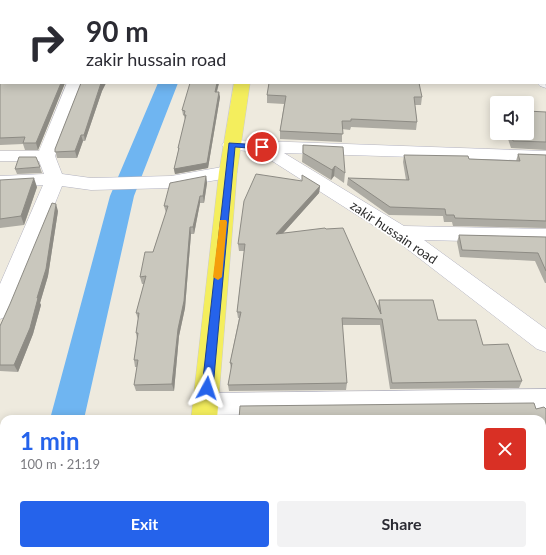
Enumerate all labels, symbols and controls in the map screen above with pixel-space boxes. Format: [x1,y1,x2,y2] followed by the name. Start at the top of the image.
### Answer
[86,14,149,48] text: 90 m
[20,16,72,68] icon: right
[86,48,226,70] text: zakir hussain road
[490,96,534,140] map controls
[490,96,534,140] button: sound
[245,130,279,164] pin
[251,136,273,158] icon: arrive
[348,197,440,267] street label: zakir hussain road
[186,367,228,409] position arrow
[20,426,80,455] text: 1 min
[484,428,526,470] button: close
[20,456,100,472] text: 100 m · 21:19
[20,501,269,547] button: Exit
[277,501,526,547] button: Share

